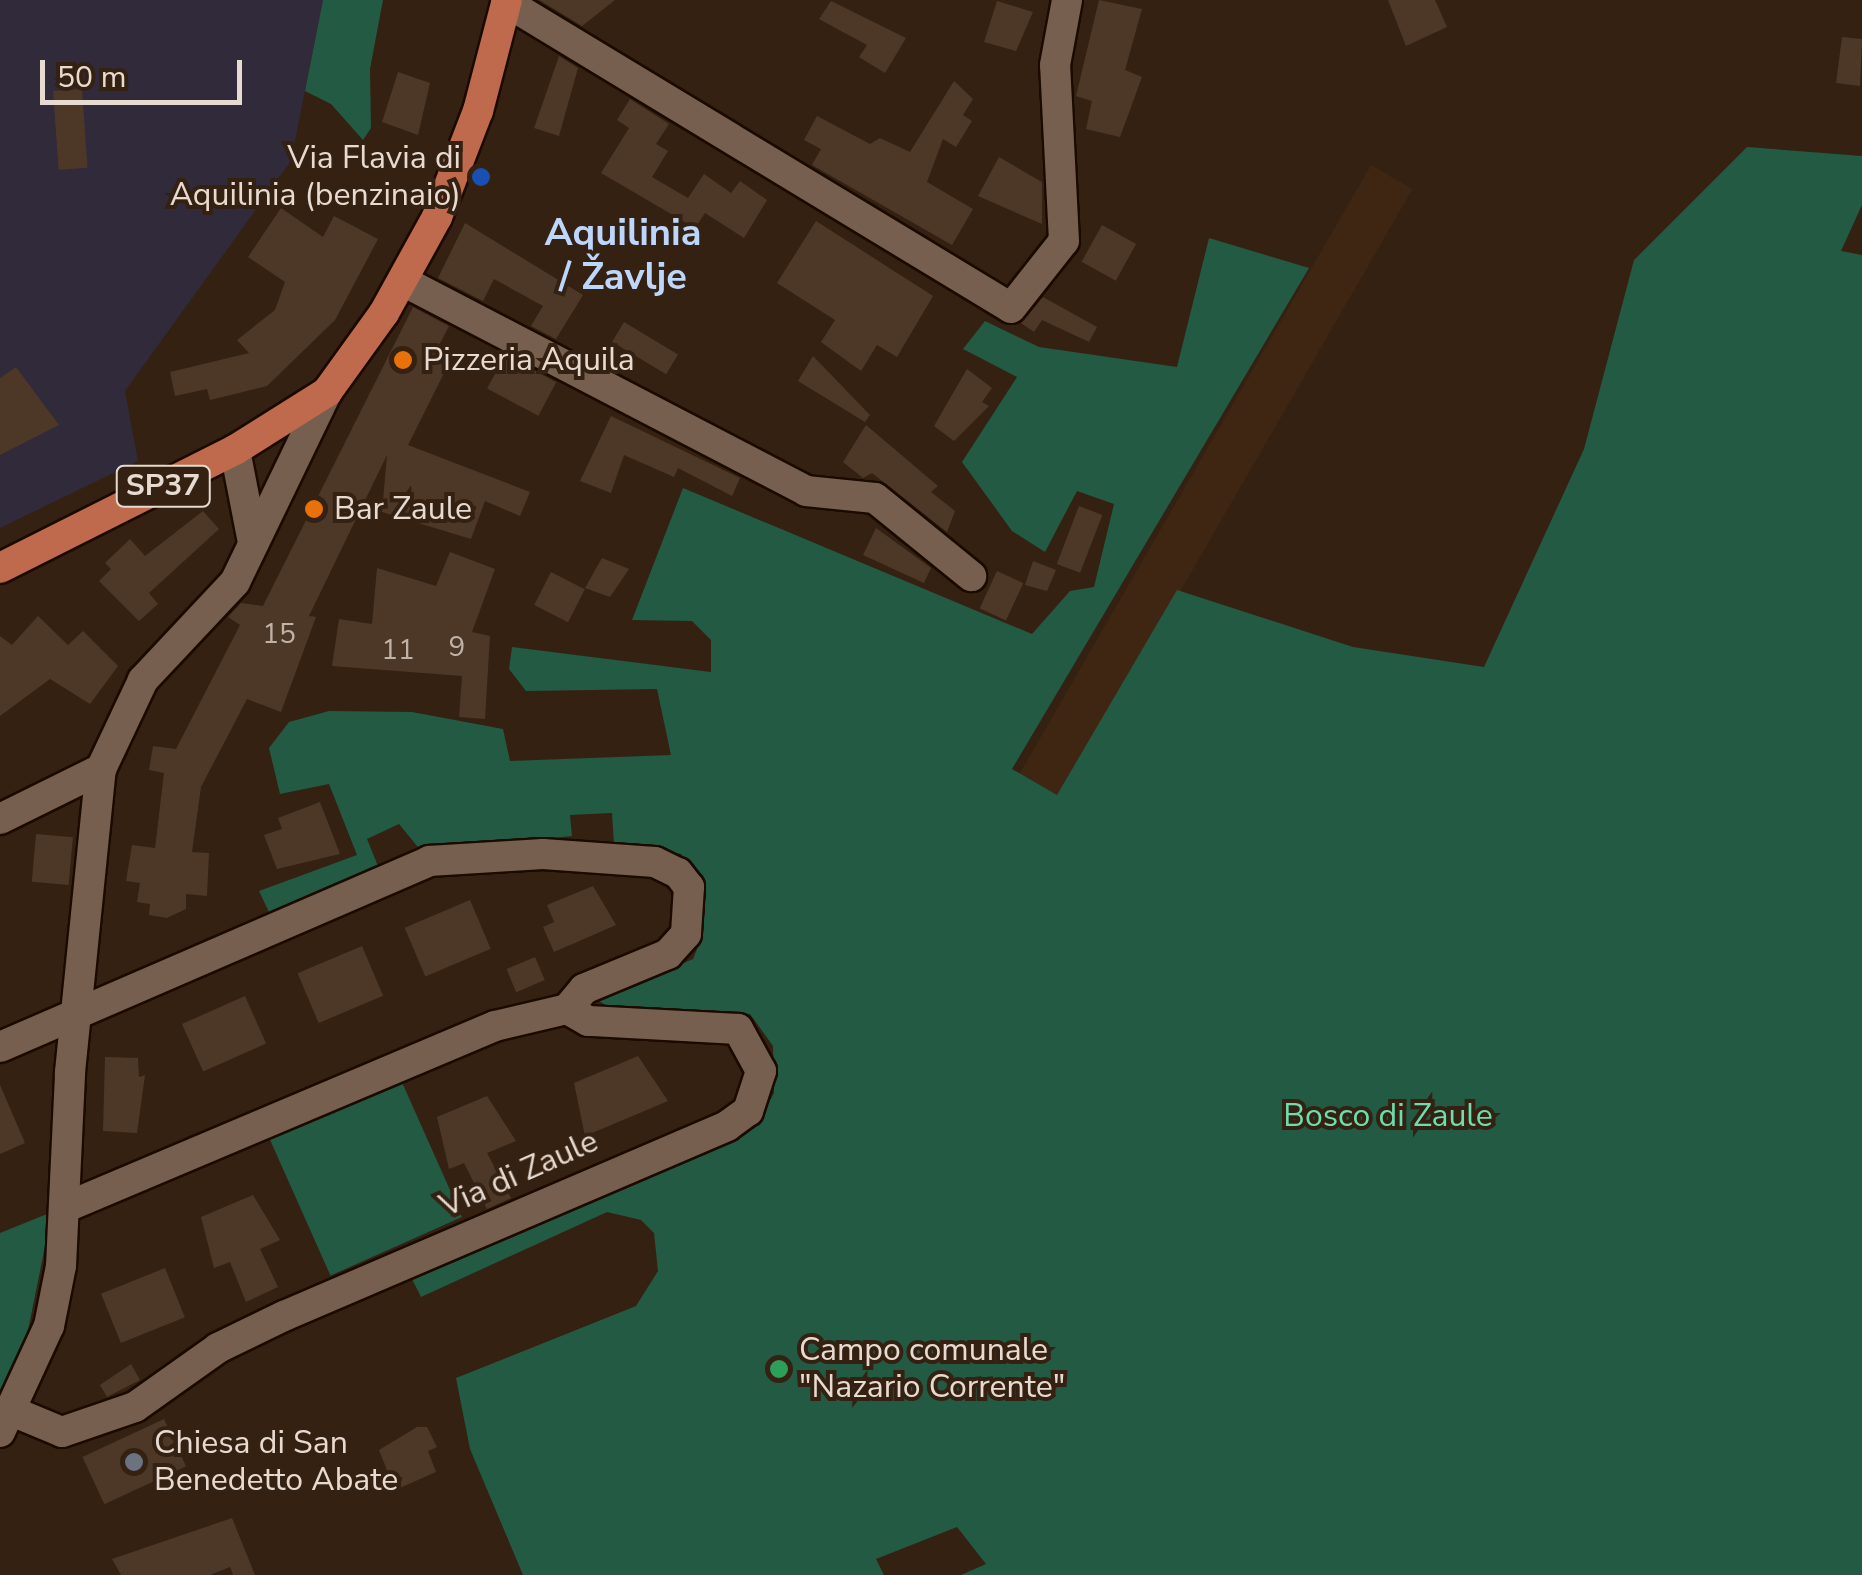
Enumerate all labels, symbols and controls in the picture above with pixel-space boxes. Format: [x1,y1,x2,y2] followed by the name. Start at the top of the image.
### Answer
[45,40,248,102] scale bar
[57,57,126,98] text: 50 m
[170,140,461,215] place label: Via Flavia di Aquilinia (benzinaio)
[470,166,492,188] marker: Via Flavia di Aquilinia (benzinaio)
[544,210,702,300] district label: Aquilinia / Žavlje
[423,341,635,379] place label: Pizzeria Aquila
[392,349,414,371] marker: Pizzeria Aquila
[116,461,210,511] road number: SP37
[334,490,472,528] place label: Bar Zaule
[303,498,325,520] marker: Bar Zaule
[262,617,296,651] house number: 15
[449,630,465,664] house number: 9
[381,633,415,667] house number: 11
[1283,1097,1493,1135] park label: Bosco di Zaule
[434,1122,604,1226] street label: Via di Zaule
[799,1332,1065,1407] place label: Campo comunale "Nazario Corrente"
[768,1358,790,1380] marker: Campo comunale "Nazario Corrente"
[154,1425,398,1500] place label: Chiesa di San Benedetto Abate
[123,1451,145,1473] marker: Chiesa di San Benedetto Abate

